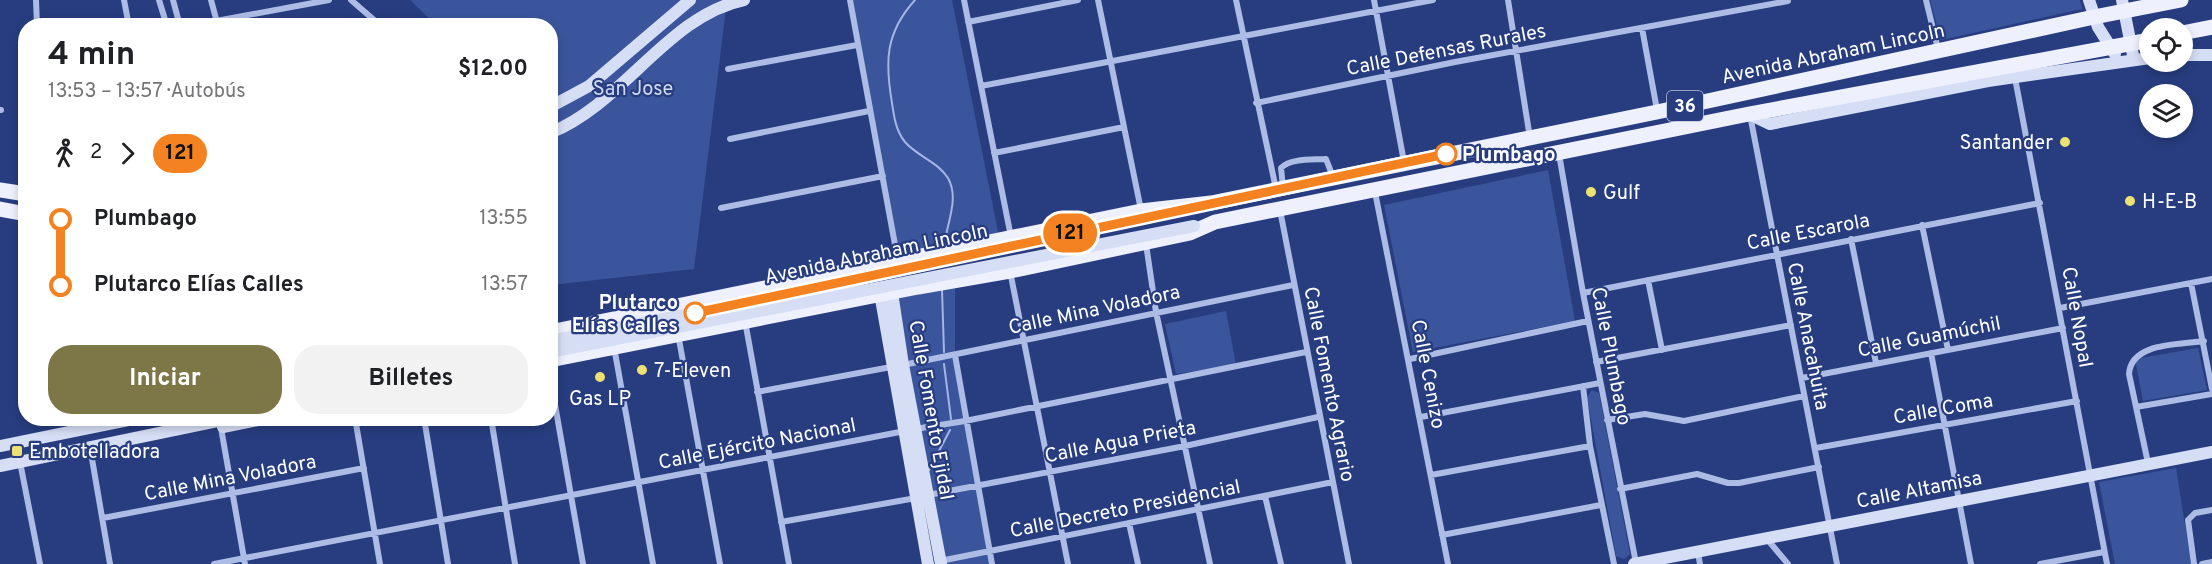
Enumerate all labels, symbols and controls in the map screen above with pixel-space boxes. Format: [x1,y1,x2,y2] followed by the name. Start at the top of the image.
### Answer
[2139,18,2193,138] map controls
[2139,18,2193,72] button: locate
[1344,19,1548,83] street label: Calle Defensas Rurales
[1719,19,1947,91] street label: Avenida Abraham Lincoln
[48,35,135,77] text: 4 min
[458,56,528,83] text: $12.00
[593,77,673,103] park label: San Jose
[48,79,246,105] text: 13:53 – 13:57 · Autobús
[2139,84,2193,138] button: layers
[1667,91,1703,121] road number: 36
[1960,131,2053,157] place label: Santander
[2058,135,2072,149] marker: Santander
[48,137,81,170] icon: walk
[111,137,144,170] icon: forward
[90,140,102,166] text: 2
[165,140,195,167] text: 121
[1435,143,1457,165] marker: Plumbago
[1462,143,1556,169] place label: Plumbago
[1603,181,1640,207] place label: Gulf
[1584,185,1598,199] marker: Gulf
[2142,190,2197,216] place label: H-E-B
[2123,194,2137,208] marker: H-E-B
[94,206,197,233] text: Plumbago
[479,206,528,232] text: 13:55
[1745,208,1872,258] street label: Calle Escarola
[1036,214,1104,252] line badge: 121
[762,219,990,291] street label: Avenida Abraham Lincoln
[1055,220,1085,247] text: 121
[1780,260,1834,413] street label: Calle Anacahuita
[2054,265,2098,370] street label: Calle Nopal
[94,272,304,299] text: Plutarco Elías Calles
[481,272,528,298] text: 13:57
[1006,280,1183,342] street label: Calle Mina Voladora
[1296,284,1360,484] street label: Calle Fomento Agrario
[1584,285,1636,428] street label: Calle Plumbago
[572,291,678,340] place label: Plutarco Elías Calles
[684,302,706,324] marker: Plutarco Elías Calles
[1856,311,2003,365] street label: Calle Guamúchil
[901,318,959,502] street label: Calle Fomento Ejidal
[1404,318,1450,431] street label: Calle Cenizo
[48,345,282,414] button: Iniciar
[294,345,528,414] button: Billetes
[654,359,731,385] place label: 7-Eleven
[635,363,649,377] marker: 7-Eleven
[593,370,607,384] marker: Gas LP
[569,387,631,413] place label: Gas LP
[1891,388,1995,432] street label: Calle Coma
[656,413,858,477] street label: Calle Ejército Nacional
[1042,416,1198,470] street label: Calle Agua Prieta
[29,440,160,466] place label: Embotelladora
[10,444,24,458] marker: Embotelladora
[142,450,319,508] street label: Calle Mina Voladora
[1854,466,1984,516] street label: Calle Altamisa
[1008,475,1243,545] street label: Calle Decreto Presidencial

